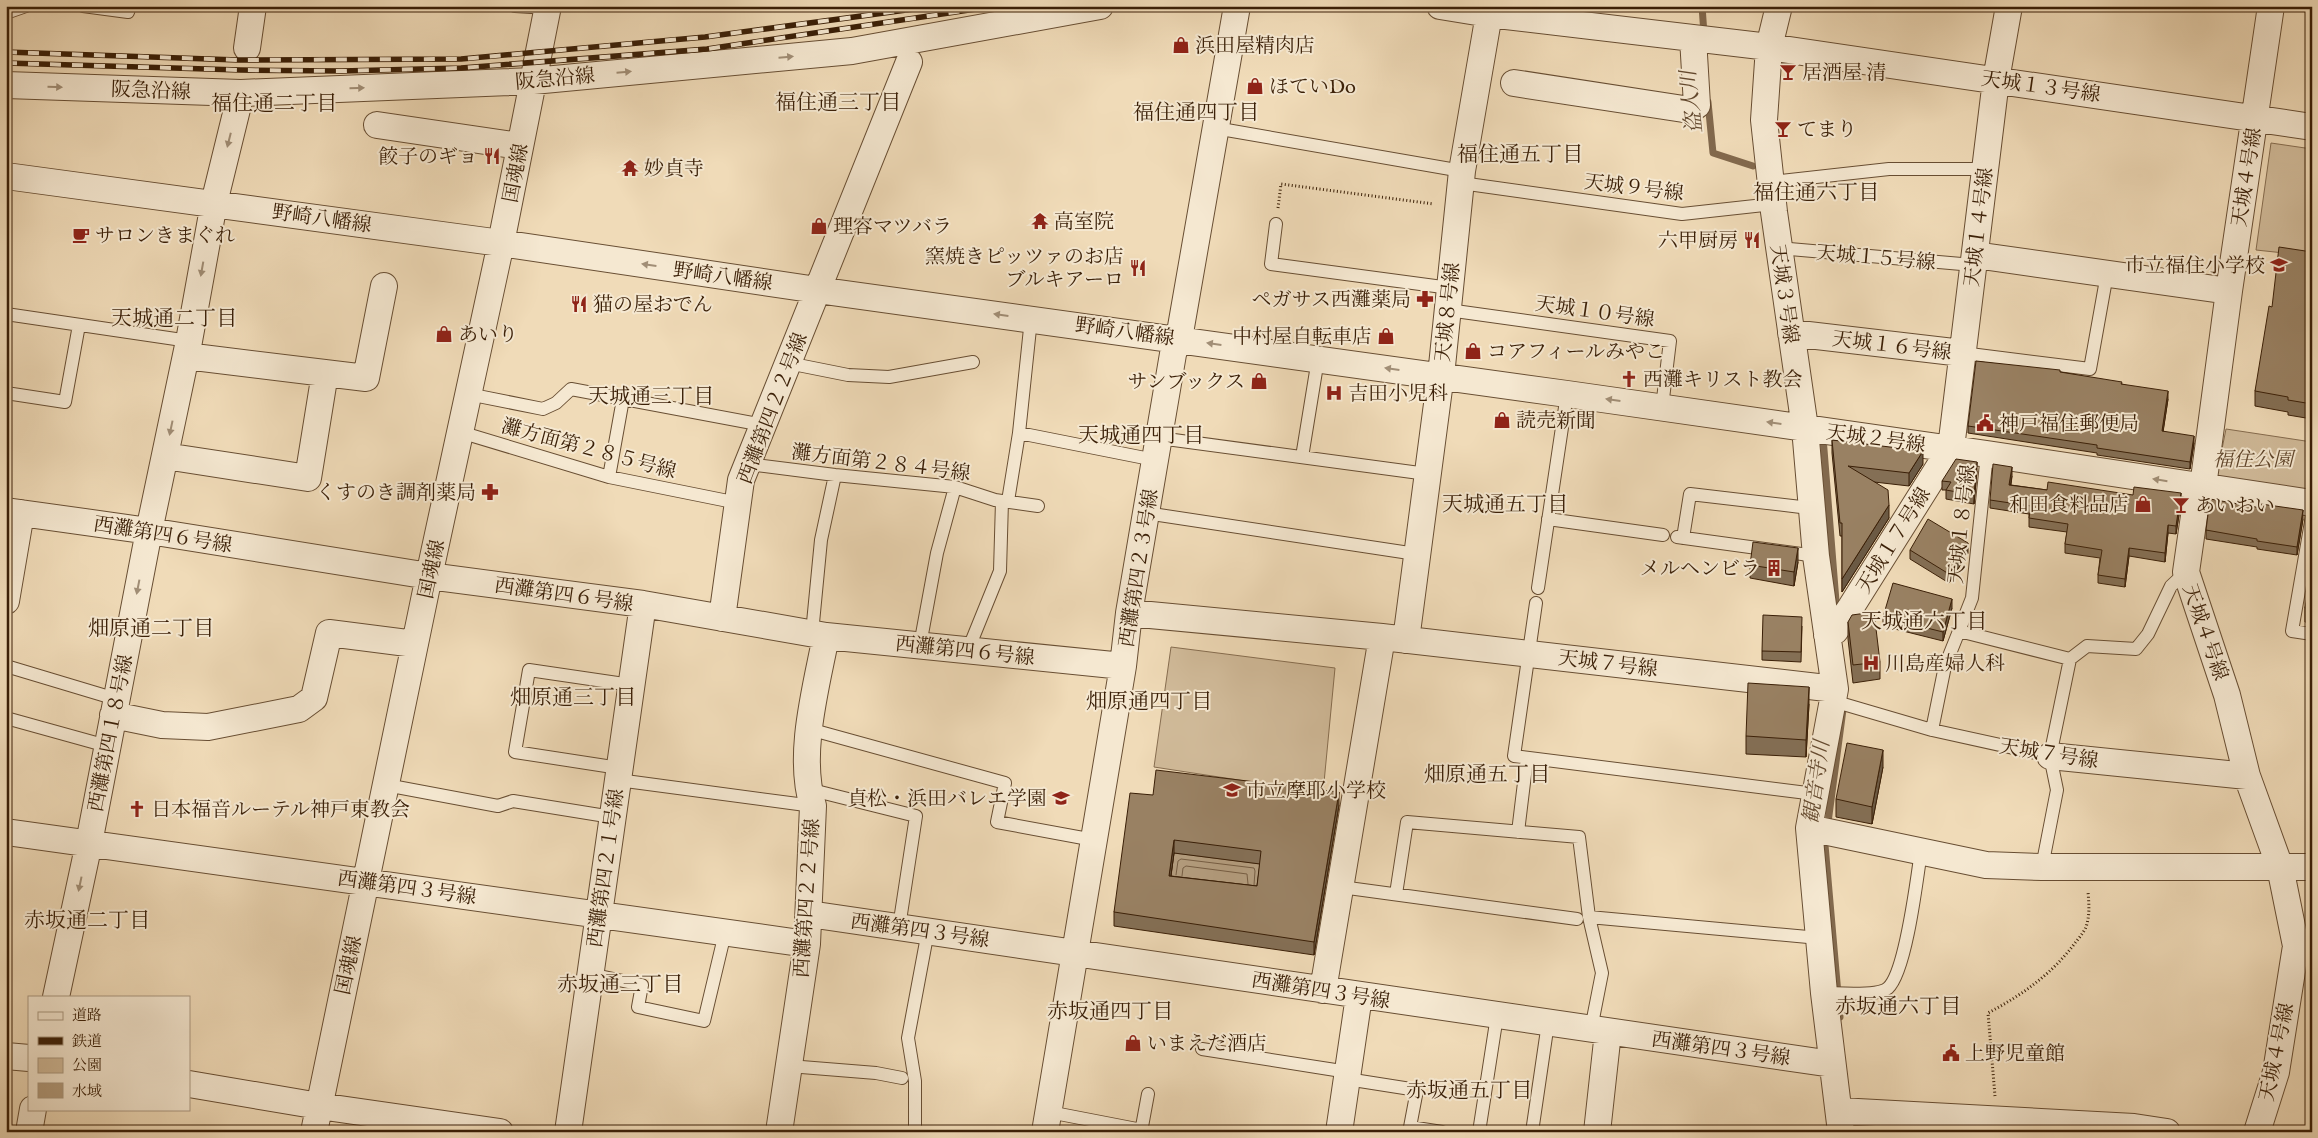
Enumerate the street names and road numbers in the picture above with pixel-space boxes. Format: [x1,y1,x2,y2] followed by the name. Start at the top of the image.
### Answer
[514,64,596,95] street label: 阪急沿線
[1980,67,2102,108] street label: 天城１３号線
[111,78,191,105] street label: 阪急沿線
[2227,126,2268,229] street label: 天城４号線
[498,141,534,205] street label: 国魂線
[1960,166,1999,288] street label: 天城１４号線
[1583,170,1685,207] street label: 天城９号線
[271,200,373,239] street label: 野崎八幡線
[1815,241,1937,276] street label: 天城１５号線
[1764,243,1803,345] street label: 天城３号線
[672,258,774,297] street label: 野崎八幡線
[1431,261,1466,363] street label: 天城８号線
[1534,292,1656,333] street label: 天城１０号線
[1074,313,1176,352] street label: 野崎八幡線
[1831,327,1953,366] street label: 天城１６号線
[733,329,814,488] street label: 西灘第四２２号線
[498,414,679,485] street label: 灘方面第２８５号線
[1825,420,1927,459] street label: 天城２号線
[790,440,972,487] street label: 灘方面第２８４号線
[1944,463,1981,585] street label: 天城１８号線
[1852,483,1937,598] street label: 天城１７号線
[1115,487,1164,649] street label: 西灘第四２３号線
[92,512,234,559] street label: 西灘第四６号線
[414,537,451,601] street label: 国魂線
[493,573,635,618] street label: 西灘第四６号線
[2176,581,2233,684] street label: 天城４号線
[894,632,1036,671] street label: 西灘第四６号線
[1557,646,1659,683] street label: 天城７号線
[84,652,139,814] street label: 西灘第四１８号線
[1997,734,2100,775] street label: 天城７号線
[583,787,630,949] street label: 西灘第四２１号線
[789,817,826,979] street label: 西灘第四２２号線
[336,866,478,911] street label: 西灘第四３号線
[849,909,991,954] street label: 西灘第四３号線
[331,933,368,997] street label: 国魂線
[1250,968,1392,1015] street label: 西灘第四３号線
[2255,1001,2300,1104] street label: 天城４号線
[1650,1027,1792,1072] street label: 西灘第四３号線

